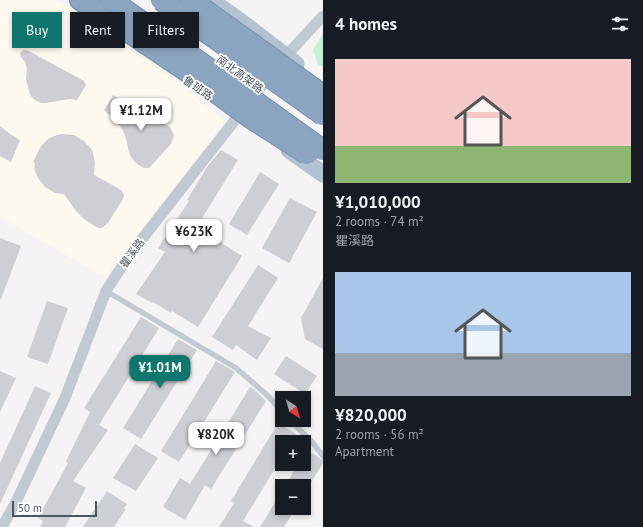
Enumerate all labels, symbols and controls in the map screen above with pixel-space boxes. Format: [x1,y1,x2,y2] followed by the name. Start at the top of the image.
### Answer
[12,12,62,48] chip: Buy
[70,12,125,48] chip: Rent
[133,12,199,48] chip: Filters
[335,13,397,35] text: 4 homes
[609,13,631,35] icon: filters
[214,52,266,96] street label: 南北高架路
[180,73,216,103] street label: 鲁班路
[447,85,519,157] icon: home
[108,98,174,132] pin: ¥1.12M
[119,102,163,119] text: ¥1.12M
[335,191,421,213] text: ¥1,010,000
[335,213,424,230] text: 2 rooms · 74 m²
[166,219,222,253] pin: ¥623K
[175,223,213,240] text: ¥623K
[335,232,374,249] text: 瞿溪路
[117,236,147,270] street label: 瞿溪路
[447,298,519,370] icon: home
[127,355,193,389] pin: ¥1.01M
[138,359,182,376] text: ¥1.01M
[275,391,311,427] north arrow
[275,391,311,515] map controls
[335,404,407,426] text: ¥820,000
[188,422,244,456] pin: ¥820K
[197,426,235,443] text: ¥820K
[335,426,424,443] text: 2 rooms · 56 m²
[275,435,311,471] button: +
[335,443,394,460] text: Apartment
[275,479,311,515] button: −
[12,499,97,518] scale bar
[18,501,42,515] text: 50 m

